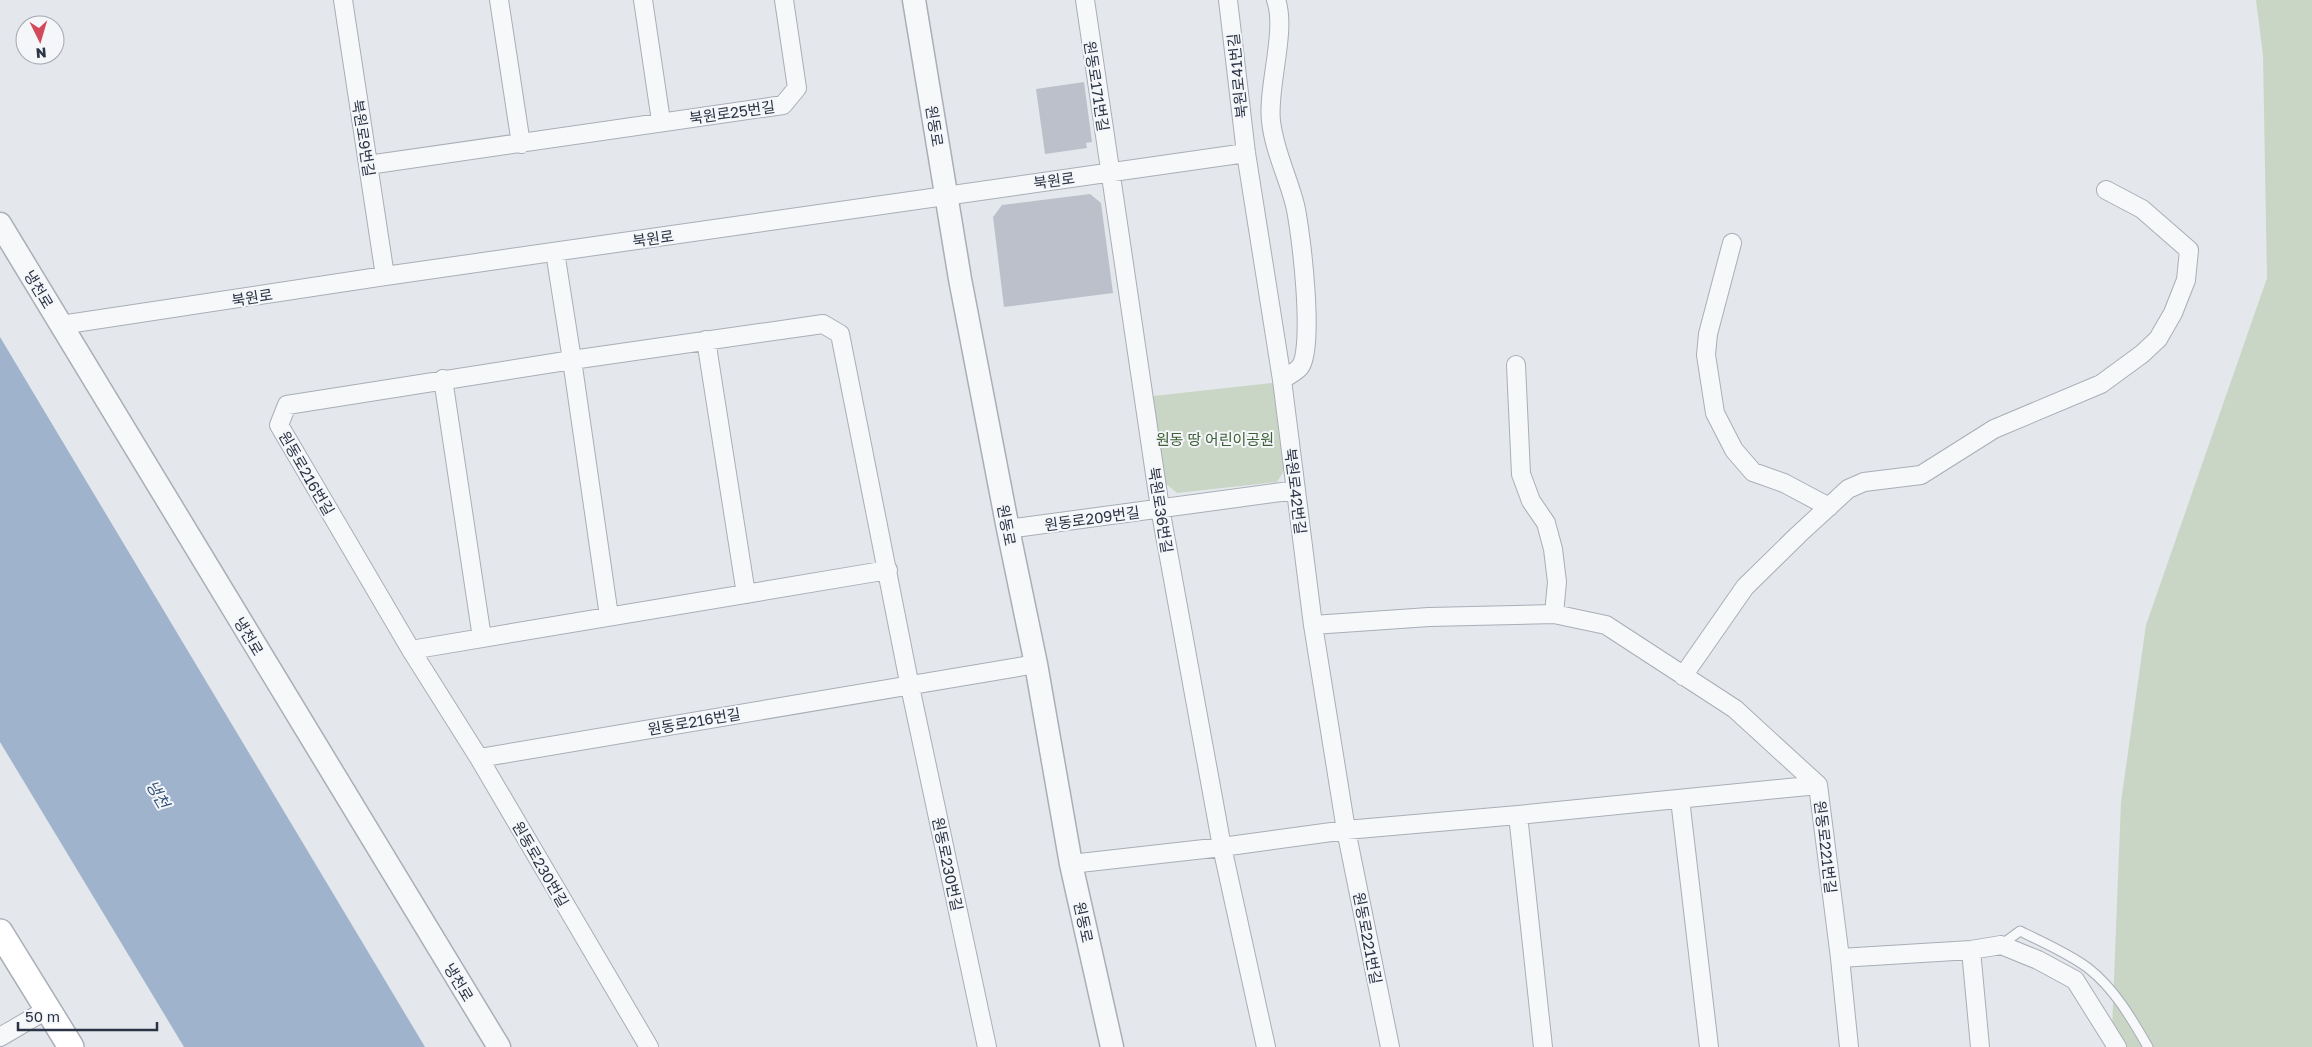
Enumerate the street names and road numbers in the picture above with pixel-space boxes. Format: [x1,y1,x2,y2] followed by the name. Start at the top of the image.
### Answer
[1224,33,1250,119] street label: 북원로41번길
[1081,39,1113,133] street label: 원동로171번길
[688,97,776,127] street label: 북원로25번길
[349,98,379,178] street label: 북원로9번길
[923,104,947,148] street label: 원동로
[1032,168,1076,192] street label: 북원로
[631,226,675,250] street label: 북원로
[21,267,57,311] street label: 냉천로
[230,285,274,309] street label: 북원로
[276,428,338,518] street label: 원동로216번길
[1282,447,1310,535] street label: 북원로42번길
[1145,466,1177,554] street label: 북원로36번길
[1043,502,1141,534] street label: 원동로209번길
[994,503,1020,547] street label: 원동로
[231,614,267,658] street label: 냉천로
[646,704,742,738] street label: 원동로216번길
[1811,799,1841,895] street label: 원동로221번길
[929,815,967,913] street label: 원동로230번길
[509,818,573,910] street label: 원동로230번길
[1350,890,1386,986] street label: 원동로221번길
[1071,900,1097,944] street label: 원동로
[441,960,477,1004] street label: 냉천로

